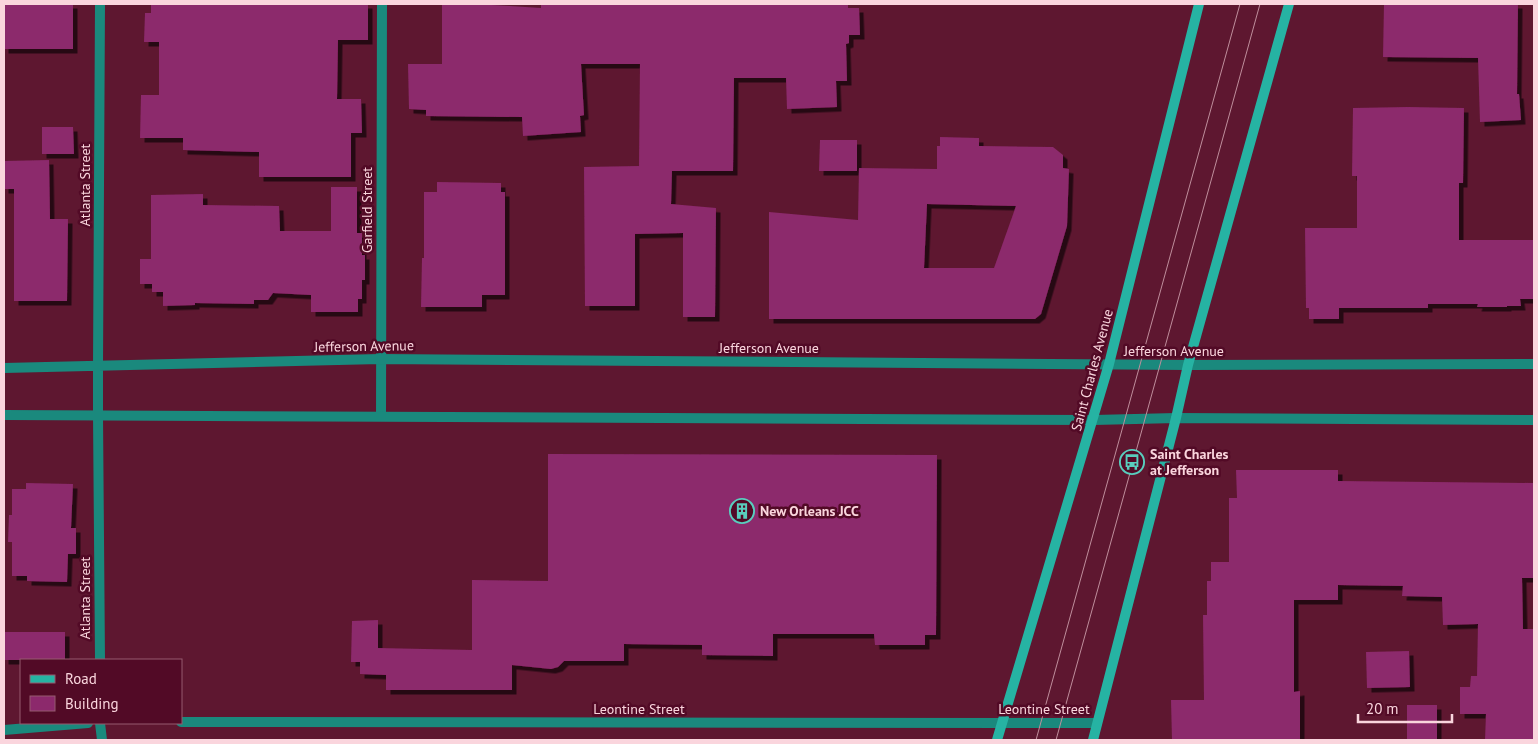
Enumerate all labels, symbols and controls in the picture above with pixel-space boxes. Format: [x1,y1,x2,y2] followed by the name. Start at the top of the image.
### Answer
[76,143,94,226] street label: Atlanta Street
[358,167,376,253] street label: Garfield Street
[1067,307,1117,433] street label: Saint Charles Avenue
[313,336,414,356] street label: Jefferson Avenue
[718,339,819,357] street label: Jefferson Avenue
[1123,342,1224,360] street label: Jefferson Avenue
[1150,445,1229,479] place label: Saint Charles at Jefferson
[1119,449,1145,475] bus stop icon: Saint Charles at Jefferson
[729,498,755,524] building icon: New Orleans JCC
[760,502,859,520] place label: New Orleans JCC
[76,556,94,639] street label: Atlanta Street
[20,659,182,724] legend
[65,669,97,688] text: Road
[1358,692,1452,724] scale bar
[65,694,119,713] text: Building
[1366,699,1399,718] text: 20 m
[593,700,685,718] street label: Leontine Street
[998,700,1090,718] street label: Leontine Street

